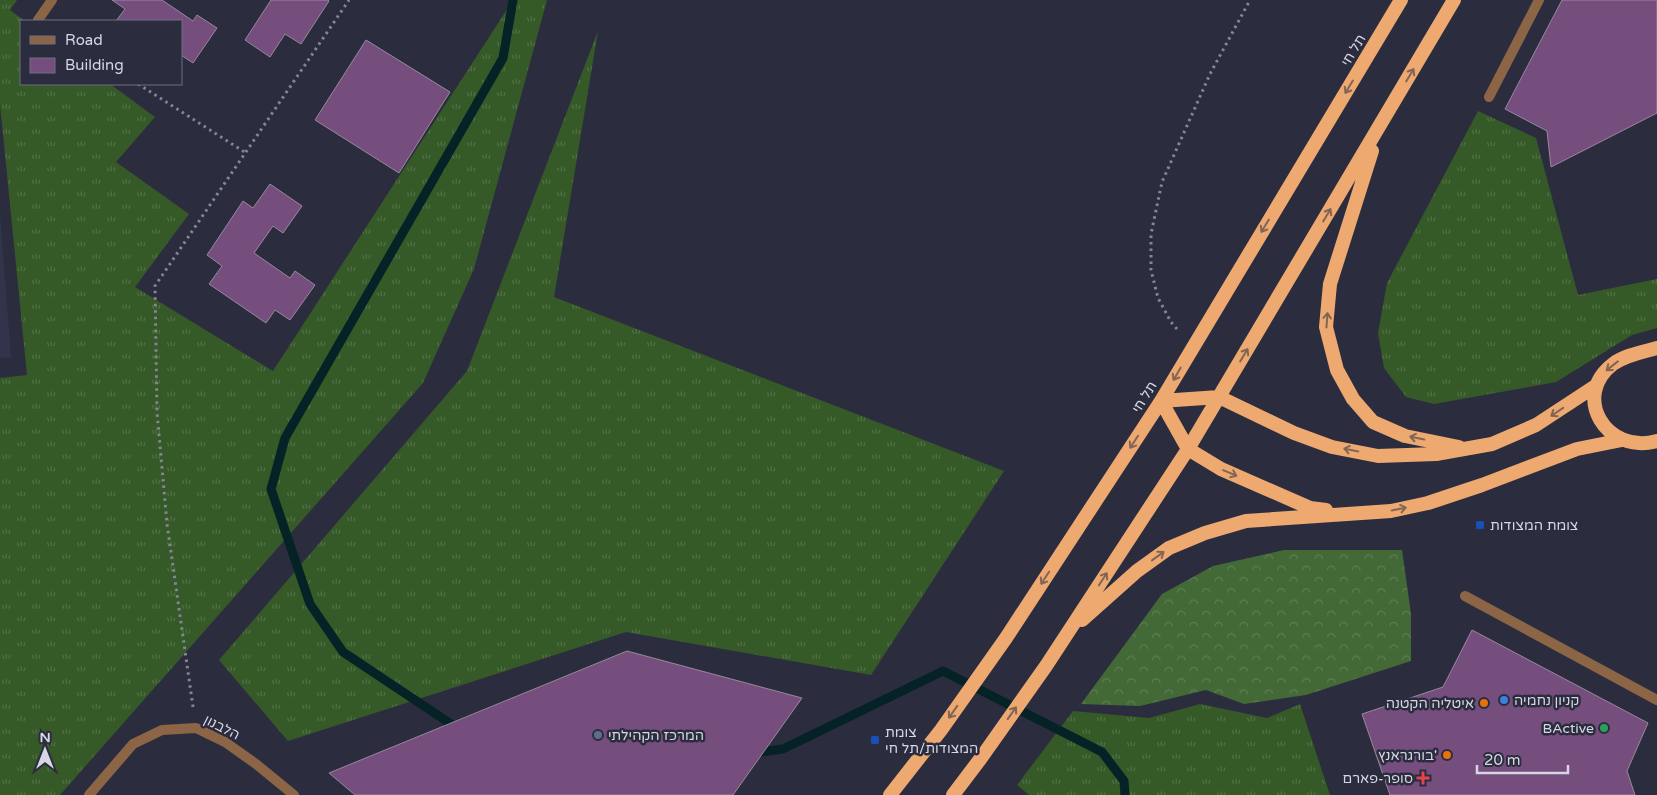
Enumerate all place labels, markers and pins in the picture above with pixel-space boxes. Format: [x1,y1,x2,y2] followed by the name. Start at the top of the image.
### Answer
[1490,517,1578,534] place label: צומת המצודות
[1474,519,1486,531] marker: צומת המצודות
[1514,692,1579,709] place label: קניון נחמיה
[1498,694,1510,706] marker: קניון נחמיה
[1386,695,1474,712] place label: איטליה הקטנה
[1478,697,1490,709] marker: איטליה הקטנה
[1542,720,1594,737] place label: BActive
[1598,722,1610,734] marker: BActive
[885,724,978,757] place label: צומת המצודות/תל חי
[608,727,704,744] place label: המרכז הקהילתי
[592,729,604,741] marker: המרכז הקהילתי
[869,734,881,746] marker: צומת המצודות/תל חי
[1378,747,1437,764] place label: בורגראנץ'
[1441,749,1453,761] marker: בורגראנץ'
[1343,770,1413,787] place label: סופר-פארם
[1417,772,1429,784] marker: סופר-פארם

